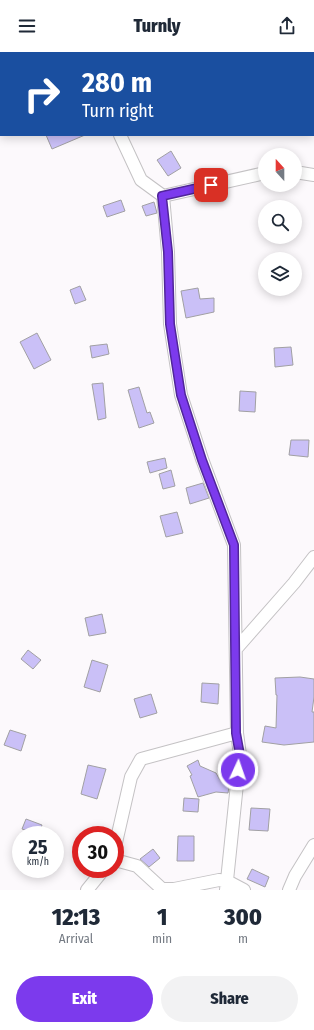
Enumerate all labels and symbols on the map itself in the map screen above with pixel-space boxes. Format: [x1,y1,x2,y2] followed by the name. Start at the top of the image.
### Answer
[258,148,302,192] north arrow
[194,168,228,202] pin
[217,749,259,791] position arrow
[72,826,124,878] speed limit sign: 30

